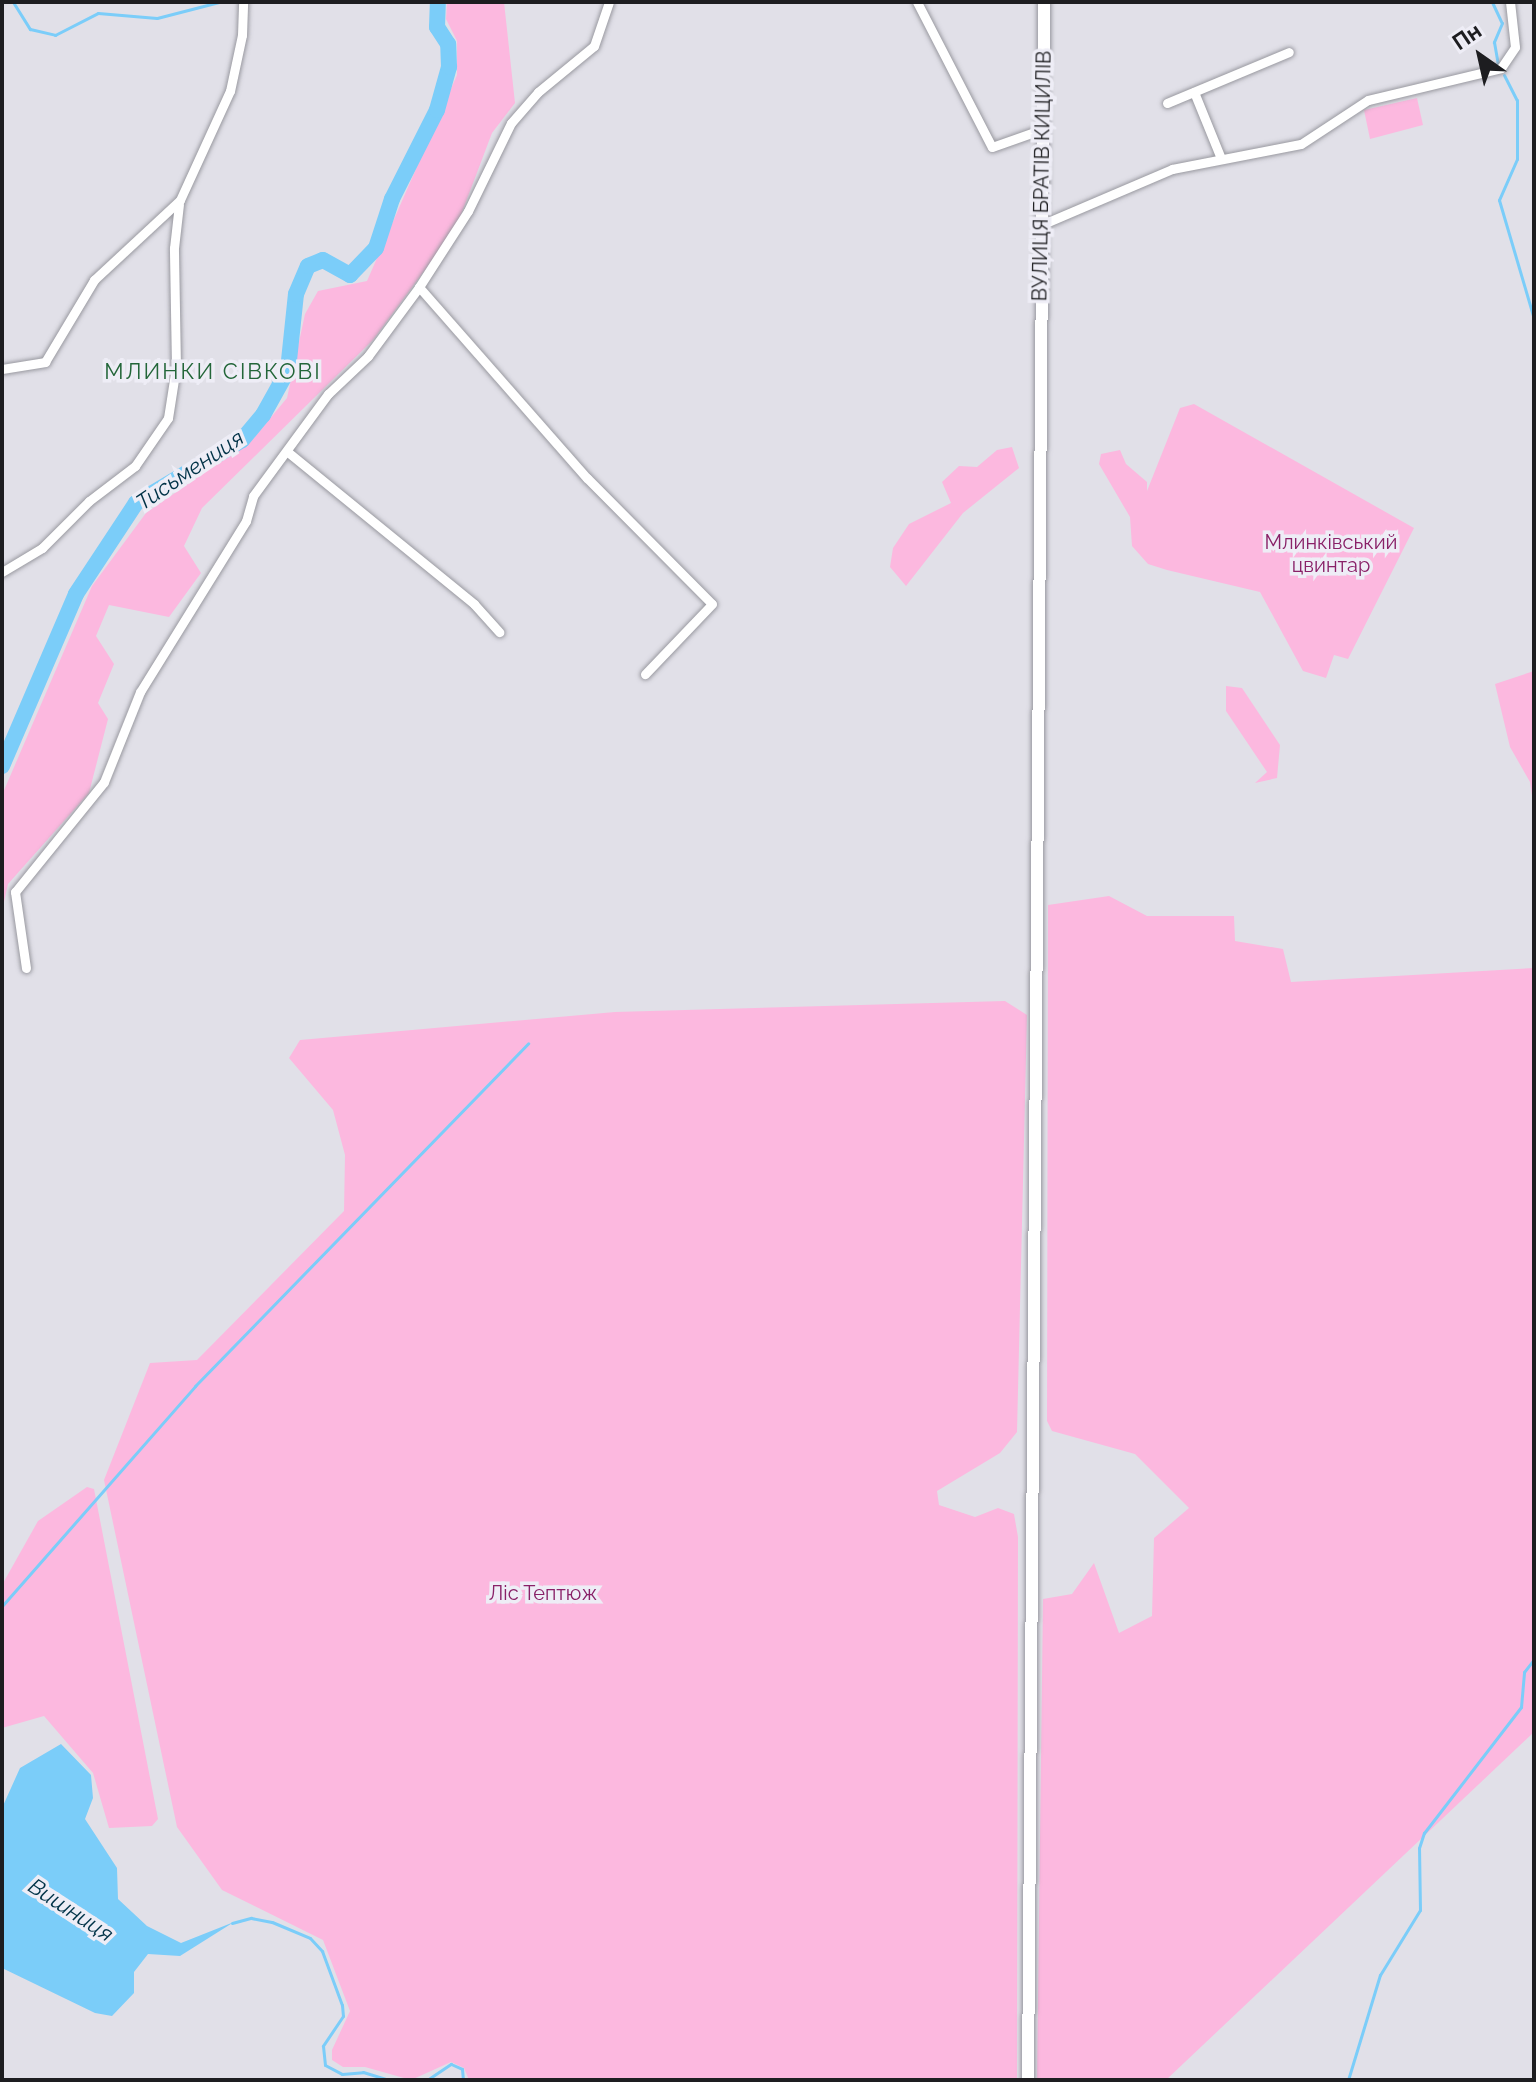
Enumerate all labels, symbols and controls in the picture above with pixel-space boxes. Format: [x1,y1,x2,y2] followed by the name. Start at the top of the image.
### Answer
[1440,16,1520,96] north arrow
[1447,17,1486,55] text: Пн
[1028,50,1056,302] street label: ВУЛИЦЯ БРАТІВ КИЦИЛІВ
[104,359,322,385] district label: МЛИНКИ СІВКОВІ
[131,424,249,516] water label: Тисьмениця
[1265,530,1397,577] park label: Млинківський цвинтар
[489,1581,597,1605] park label: Ліс Тептюж
[23,1873,119,1947] water label: Вишниця

